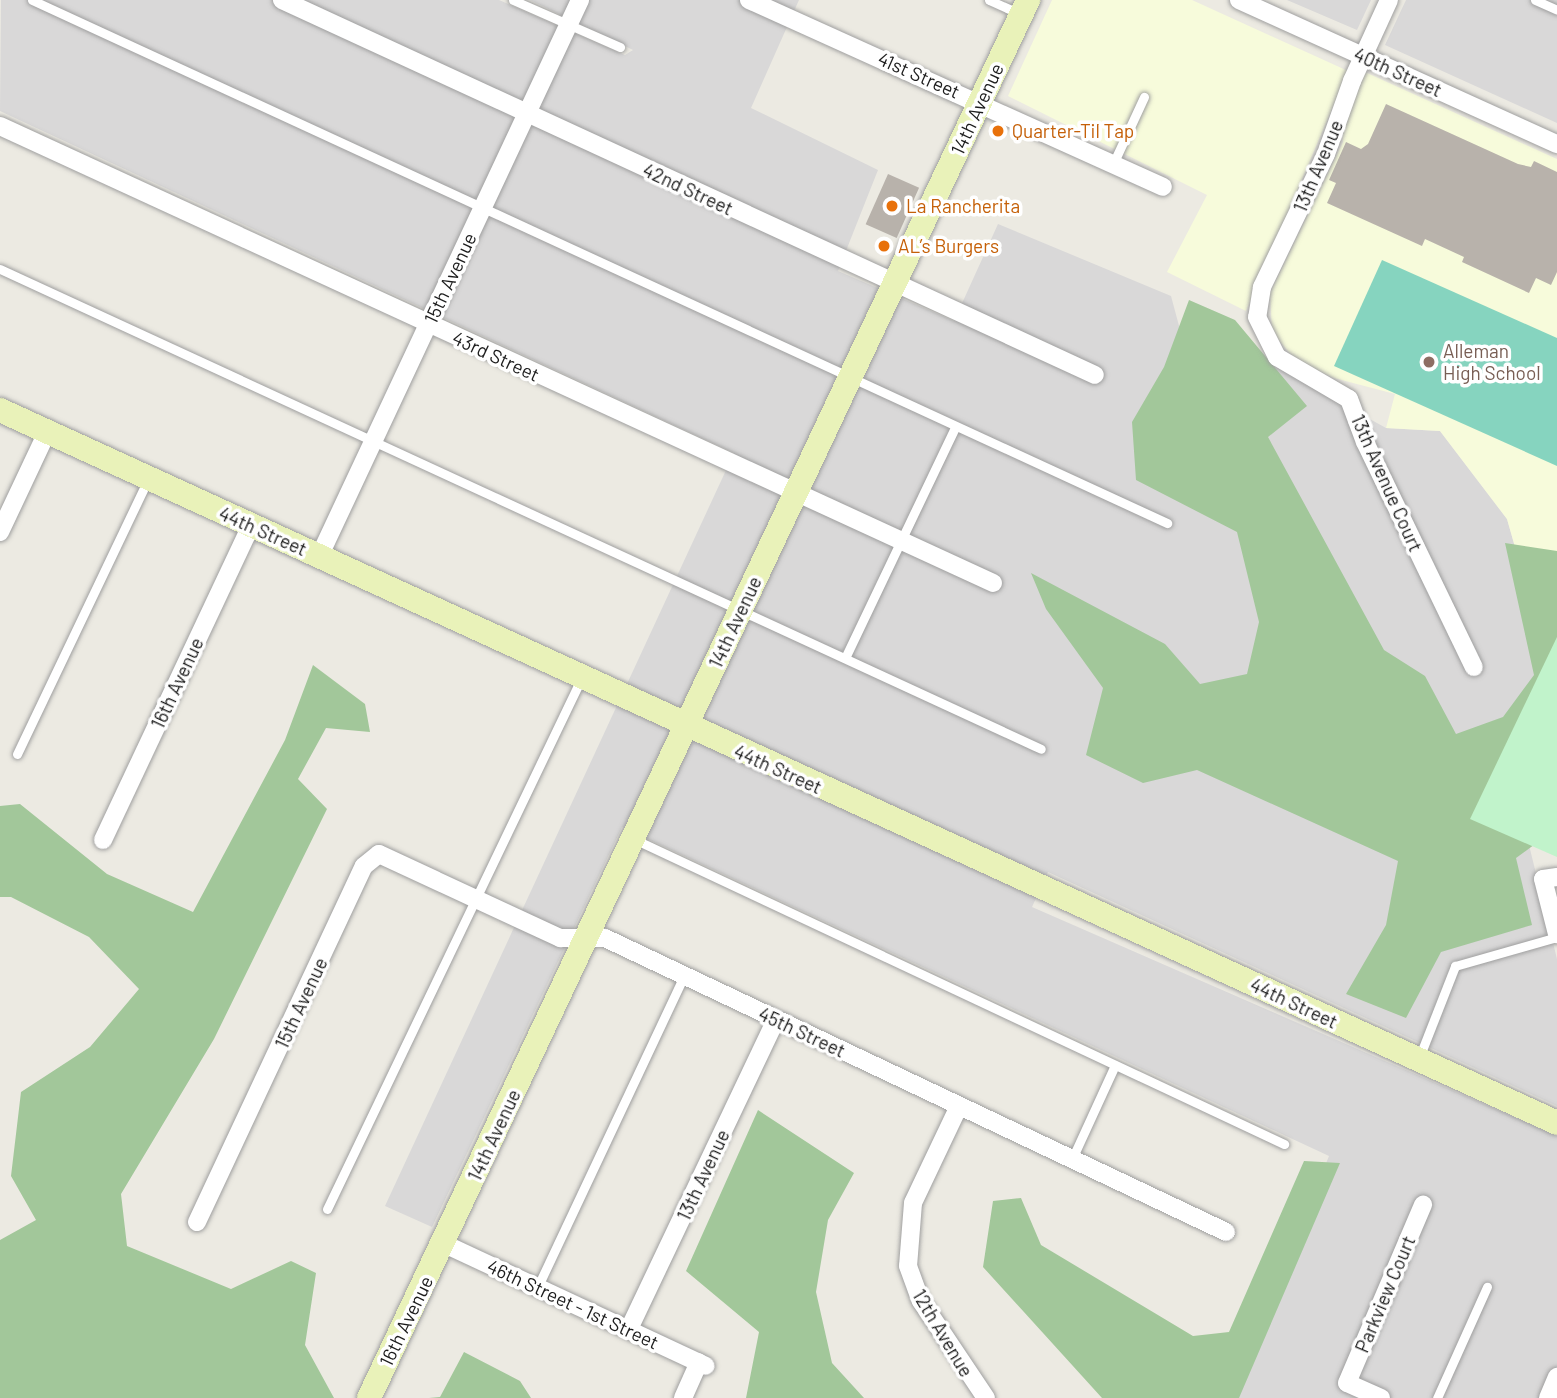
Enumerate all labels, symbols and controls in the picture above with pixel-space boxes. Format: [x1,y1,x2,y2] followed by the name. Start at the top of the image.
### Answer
[1350,42,1446,102] street label: 40th Street
[875,47,963,103] street label: 41st Street
[946,60,1008,158] street label: 14th Avenue
[1288,117,1348,215] street label: 13th Avenue
[1012,120,1134,142] place label: Quarter-Til Tap
[990,123,1006,139] marker: Quarter-Til Tap
[639,158,737,220] street label: 42nd Street
[906,195,1020,217] place label: La Rancherita
[884,198,900,214] marker: La Rancherita
[419,229,481,327] street label: 15th Avenue
[898,235,999,257] place label: AL’s Burgers
[876,238,892,254] marker: AL’s Burgers
[449,326,543,386] street label: 43rd Street
[1443,340,1541,384] place label: Alleman High School
[1421,354,1437,370] marker: Alleman High School
[1347,411,1427,555] street label: 13th Avenue Court
[216,502,310,560] street label: 44th Street
[704,573,766,671] street label: 14th Avenue
[146,634,208,732] street label: 16th Avenue
[731,740,825,798] street label: 44th Street
[270,954,332,1052] street label: 15th Avenue
[1247,973,1341,1033] street label: 44th Street
[755,1002,849,1062] street label: 45th Street
[463,1086,525,1184] street label: 14th Avenue
[672,1126,734,1224] street label: 13th Avenue
[1350,1232,1420,1356] street label: Parkview Court
[484,1254,662,1354] street label: 46th Street - 1st Street
[374,1272,438,1370] street label: 16th Avenue
[908,1285,978,1381] street label: 12th Avenue

